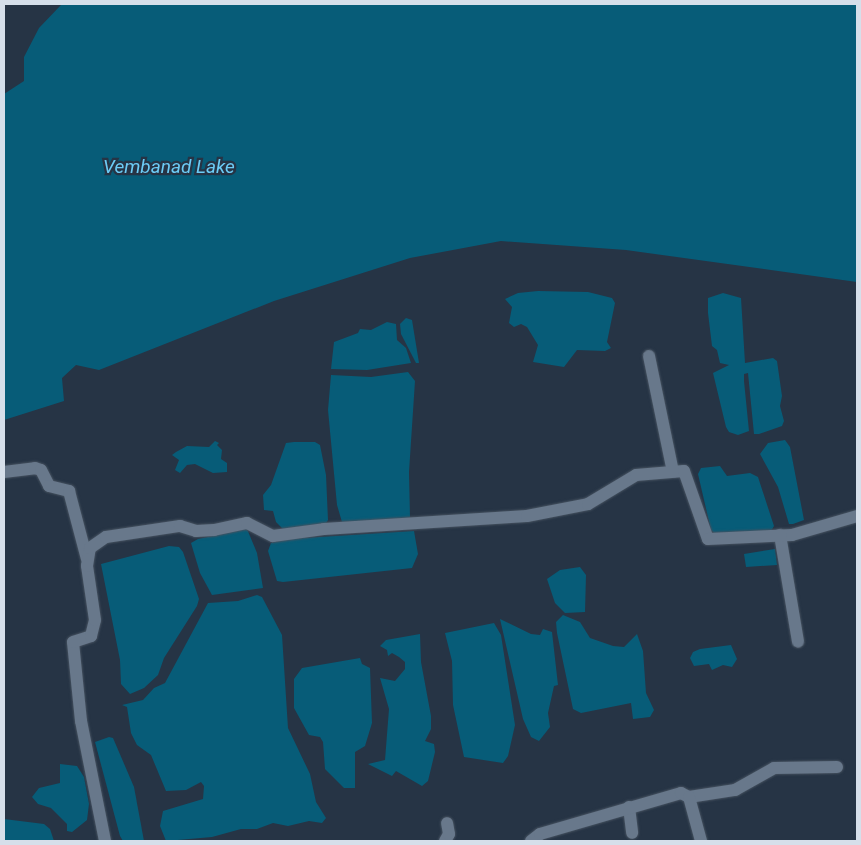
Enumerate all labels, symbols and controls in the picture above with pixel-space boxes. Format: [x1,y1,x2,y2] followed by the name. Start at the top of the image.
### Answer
[103,156,235,178] water label: Vembanad Lake

